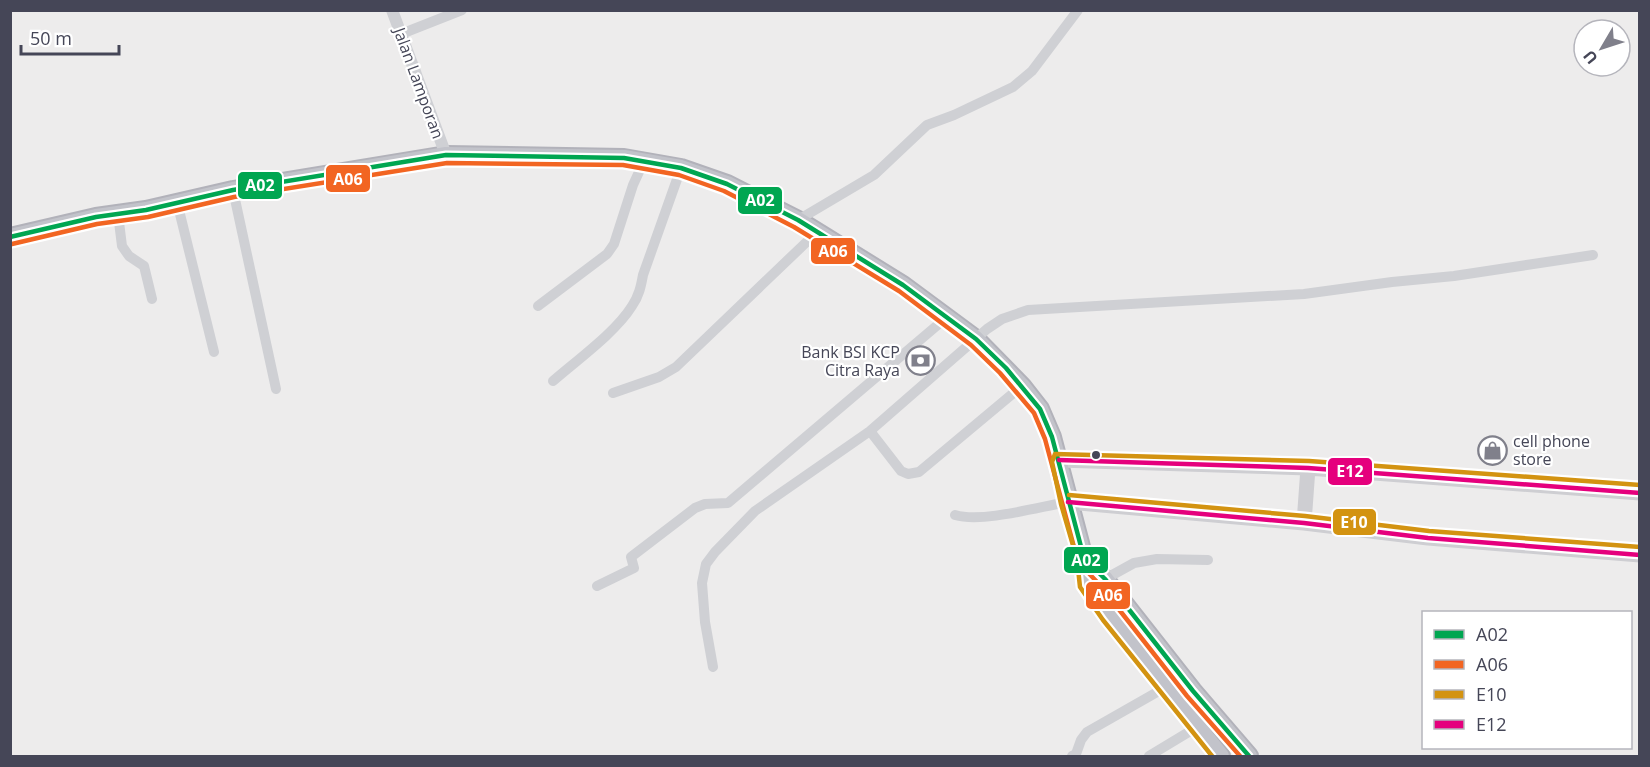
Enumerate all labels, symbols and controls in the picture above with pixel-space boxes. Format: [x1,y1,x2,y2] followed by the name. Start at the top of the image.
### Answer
[21,18,118,56] scale bar
[1572,18,1632,78] north arrow
[388,22,449,142] street label: Jalan Lamporan
[30,26,72,50] text: 50 m
[1578,46,1603,69] text: U
[325,164,371,193] line badge: A06
[333,168,363,190] text: A06
[237,171,283,200] line badge: A02
[245,174,275,196] text: A02
[737,186,783,215] line badge: A02
[745,189,775,211] text: A02
[810,237,856,265] line badge: A06
[818,240,848,262] text: A06
[801,341,900,381] place label: Bank BSI KCP Citra Raya
[905,345,937,377] bank icon: Bank BSI KCP Citra Raya
[1513,430,1590,470] place label: cell phone store
[1476,434,1508,466] shop icon: cell phone store
[1090,449,1102,461] unlabelled marker
[1327,457,1373,486] line badge: E12
[1336,460,1364,482] text: E12
[1332,508,1377,536] line badge: E10
[1340,511,1368,533] text: E10
[1063,546,1109,574] line badge: A02
[1071,549,1101,571] text: A02
[1085,581,1131,610] line badge: A06
[1093,584,1123,606] text: A06
[1422,611,1632,749] legend
[1476,622,1508,646] text: A02
[1476,652,1508,676] text: A06
[1476,682,1507,706] text: E10
[1476,712,1507,736] text: E12

